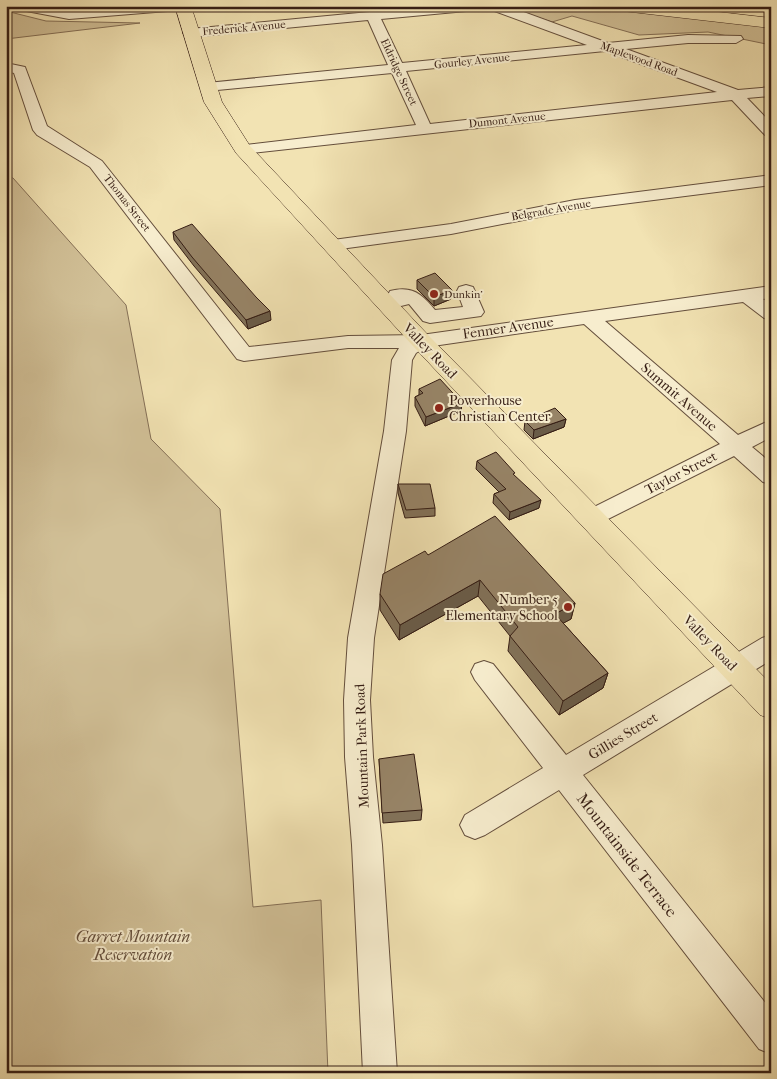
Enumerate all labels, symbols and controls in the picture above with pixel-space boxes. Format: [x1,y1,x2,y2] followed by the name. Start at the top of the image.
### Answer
[202,18,287,38] street label: Frederick Avenue
[378,37,420,108] street label: Eldridge Street
[599,39,680,79] street label: Maplewood Road
[433,51,511,71] street label: Gourley Avenue
[468,109,547,131] street label: Dumont Avenue
[101,172,153,234] street label: Thomas Street
[510,197,592,223] street label: Belgrade Avenue
[428,288,440,300] marker: Dunkin'
[444,288,483,301] place label: Dunkin'
[461,313,555,343] street label: Fenner Avenue
[399,319,461,383] street label: Valley Road
[637,359,721,435] street label: Summit Avenue
[449,392,551,425] place label: Powerhouse Christian Center
[433,402,445,414] marker: Powerhouse Christian Center
[642,448,720,498] street label: Taylor Street
[445,591,558,624] place label: Number 5 Elementary School
[562,601,574,613] marker: Number 5 Elementary School
[679,611,741,675] street label: Valley Road
[351,683,373,808] street label: Mountain Park Road
[585,709,661,763] street label: Gillies Street
[573,789,681,921] street label: Mountainside Terrace
[76,927,190,964] park label: Garret Mountain Reservation

